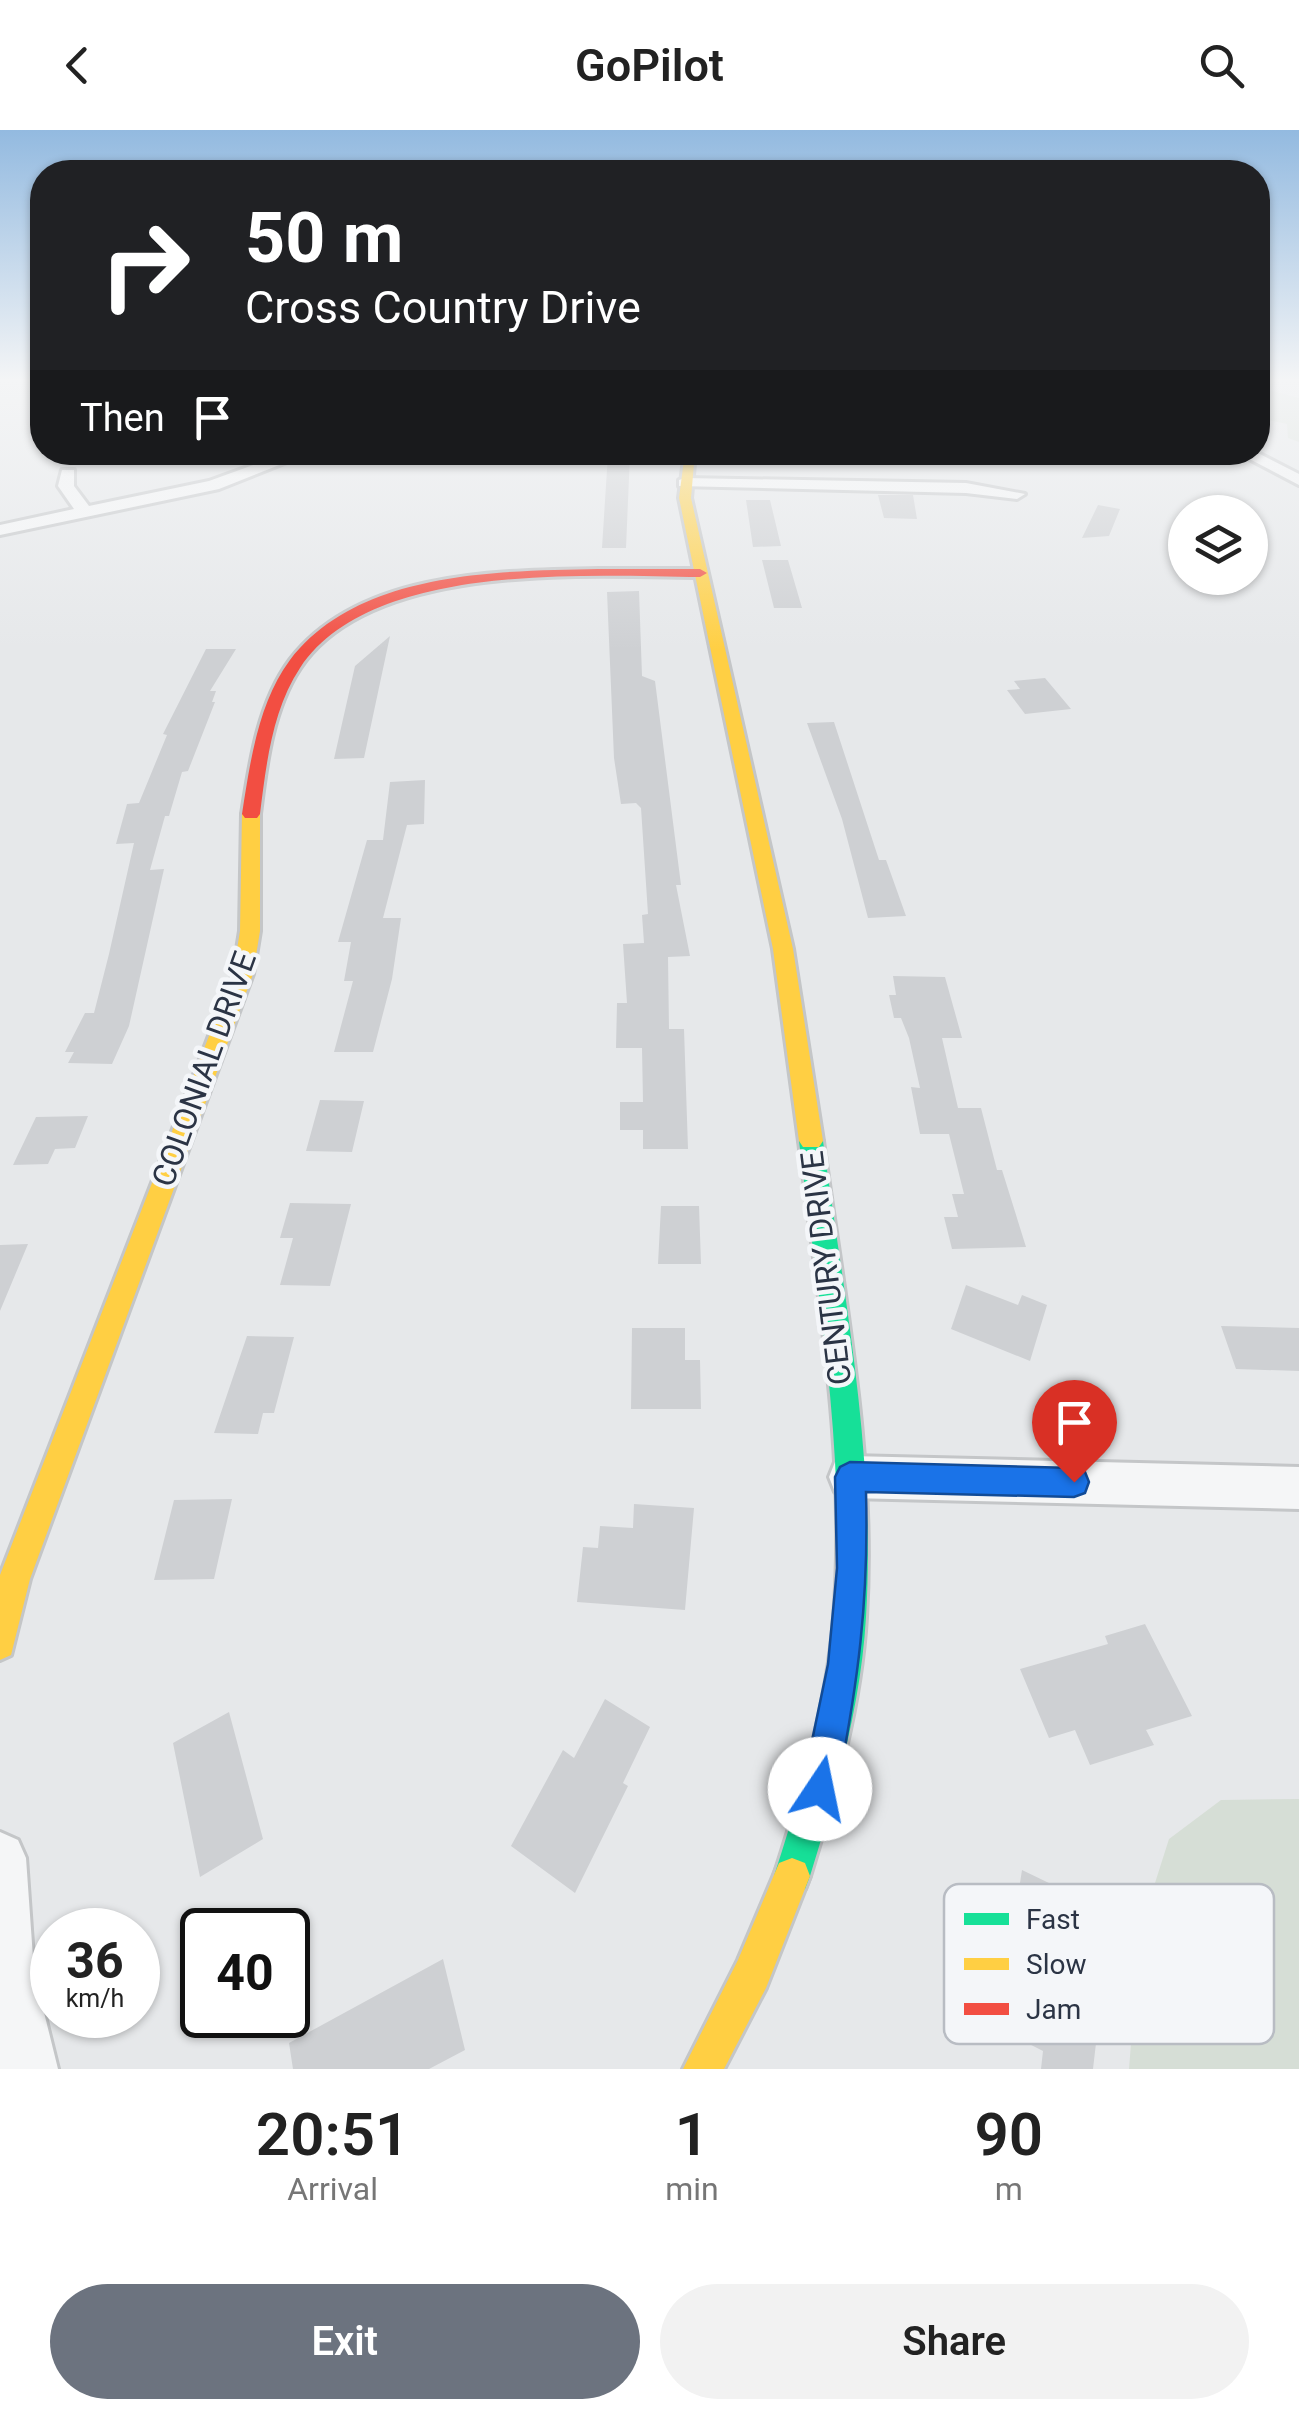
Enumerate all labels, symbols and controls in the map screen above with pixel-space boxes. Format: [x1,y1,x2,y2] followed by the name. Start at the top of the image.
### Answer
[50,38,105,93] icon: back
[1194,38,1249,93] icon: search
[575,39,724,92] text: GoPilot
[245,197,403,279] text: 50 m
[80,200,210,330] icon: right
[245,281,641,334] text: Cross Country Drive
[185,390,240,445] icon: arrive
[80,396,165,440] text: Then
[1168,495,1268,595] map controls
[1168,495,1268,595] button: layers
[144,946,264,1192] street label: COLONIAL DRIVE
[793,1149,859,1387] street label: CENTURY DRIVE
[1032,1380,1117,1483] pin
[1047,1395,1102,1450] icon: arrive
[768,1737,872,1841] position arrow
[944,1884,1274,2044] legend
[1026,1903,1080,1936] text: Fast
[180,1908,310,2038] speed limit sign: 40
[66,1932,124,1990] text: 36
[1026,1948,1086,1981] text: Slow
[66,1984,124,2013] text: km/h
[1026,1993,1081,2026] text: Jam
[256,2099,409,2170] text: 20:51
[675,2099,709,2170] text: 1
[975,2099,1043,2170] text: 90
[287,2170,378,2208] text: Arrival
[665,2170,719,2208] text: min
[995,2170,1023,2208] text: m
[50,2284,640,2399] button: Exit
[660,2284,1249,2399] button: Share

